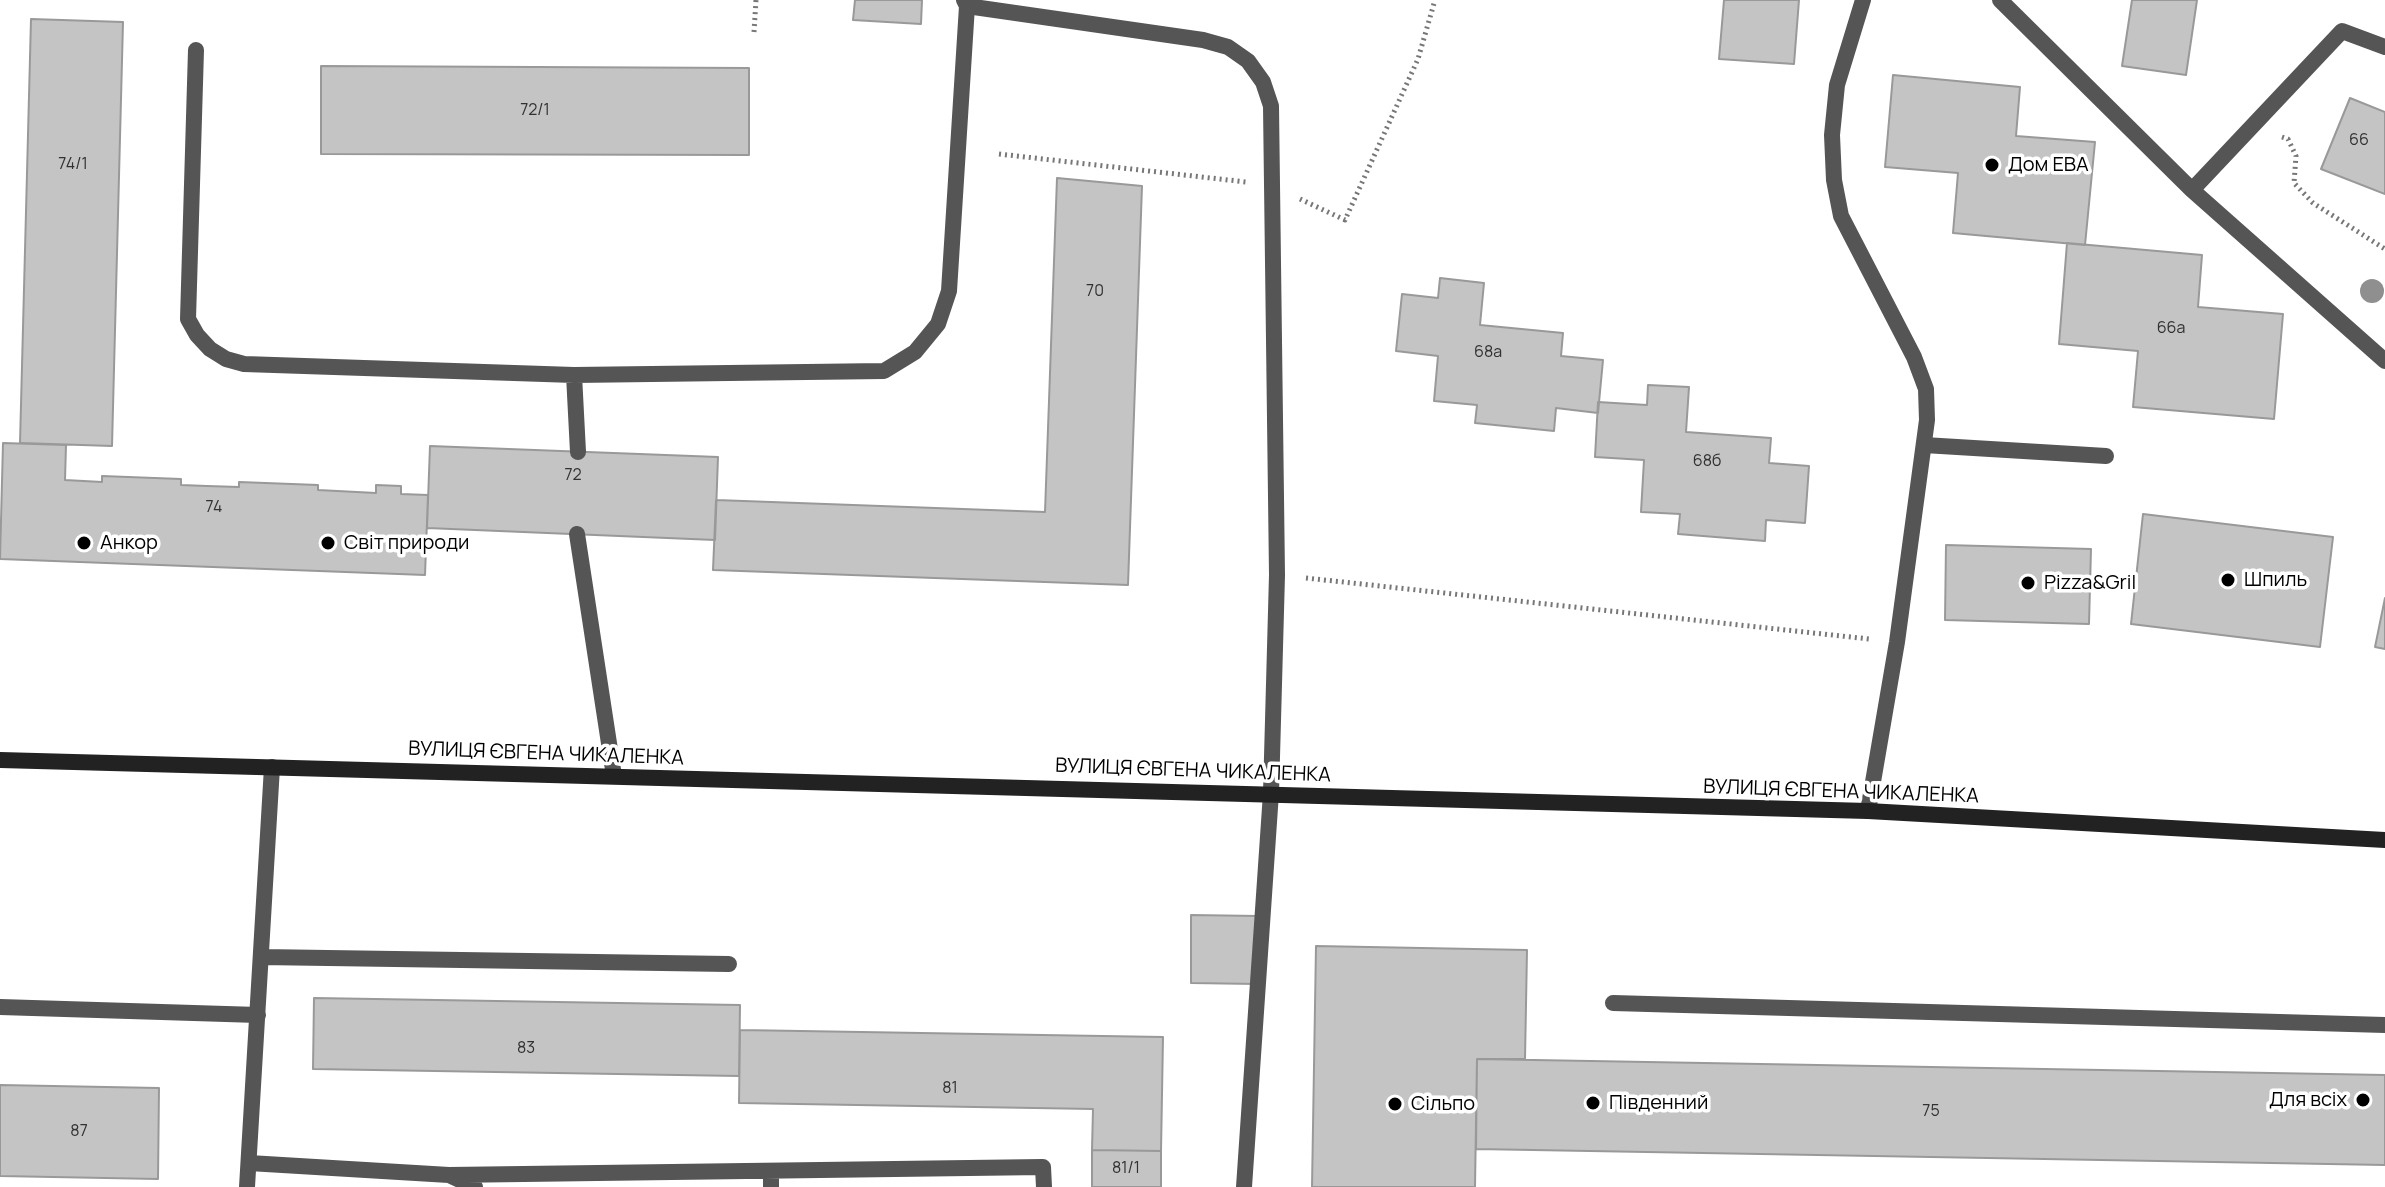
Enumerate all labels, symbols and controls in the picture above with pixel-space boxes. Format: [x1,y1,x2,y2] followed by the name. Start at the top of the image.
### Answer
[520,101,550,121] house number: 72/1
[2349,131,2369,151] house number: 66
[2008,153,2089,177] place label: Дом ЕВА
[58,155,88,175] house number: 74/1
[1983,156,2001,174] marker: Дом ЕВА
[1086,282,1104,302] house number: 70
[2157,319,2185,339] house number: 66а
[1474,343,1502,363] house number: 68а
[1693,452,1721,472] house number: 68б
[564,466,582,486] house number: 72
[206,498,222,518] house number: 74
[100,531,158,555] place label: Анкор
[344,531,469,555] place label: Світ природи
[75,534,93,552] marker: Анкор
[319,534,337,552] marker: Світ природи
[2244,568,2307,592] place label: Шпиль
[2044,571,2136,595] place label: Pizza&Gril
[2219,571,2237,589] marker: Шпиль
[2019,574,2037,592] marker: Pizza&Gril
[408,737,684,771] street label: ВУЛИЦЯ ЄВГЕНА ЧИКАЛЕНКА
[1055,754,1331,788] street label: ВУЛИЦЯ ЄВГЕНА ЧИКАЛЕНКА
[1703,775,1979,809] street label: ВУЛИЦЯ ЄВГЕНА ЧИКАЛЕНКА
[517,1039,535,1059] house number: 83
[942,1079,958,1099] house number: 81
[2269,1088,2347,1112] place label: Для всіх
[1609,1091,1708,1115] place label: Південний
[2354,1091,2372,1109] marker: Для всіх
[1411,1092,1475,1116] place label: Сільпо
[1584,1094,1602,1112] marker: Південний
[1386,1095,1404,1113] marker: Сільпо
[1922,1102,1940,1122] house number: 75
[70,1122,88,1142] house number: 87
[1112,1159,1140,1179] house number: 81/1

